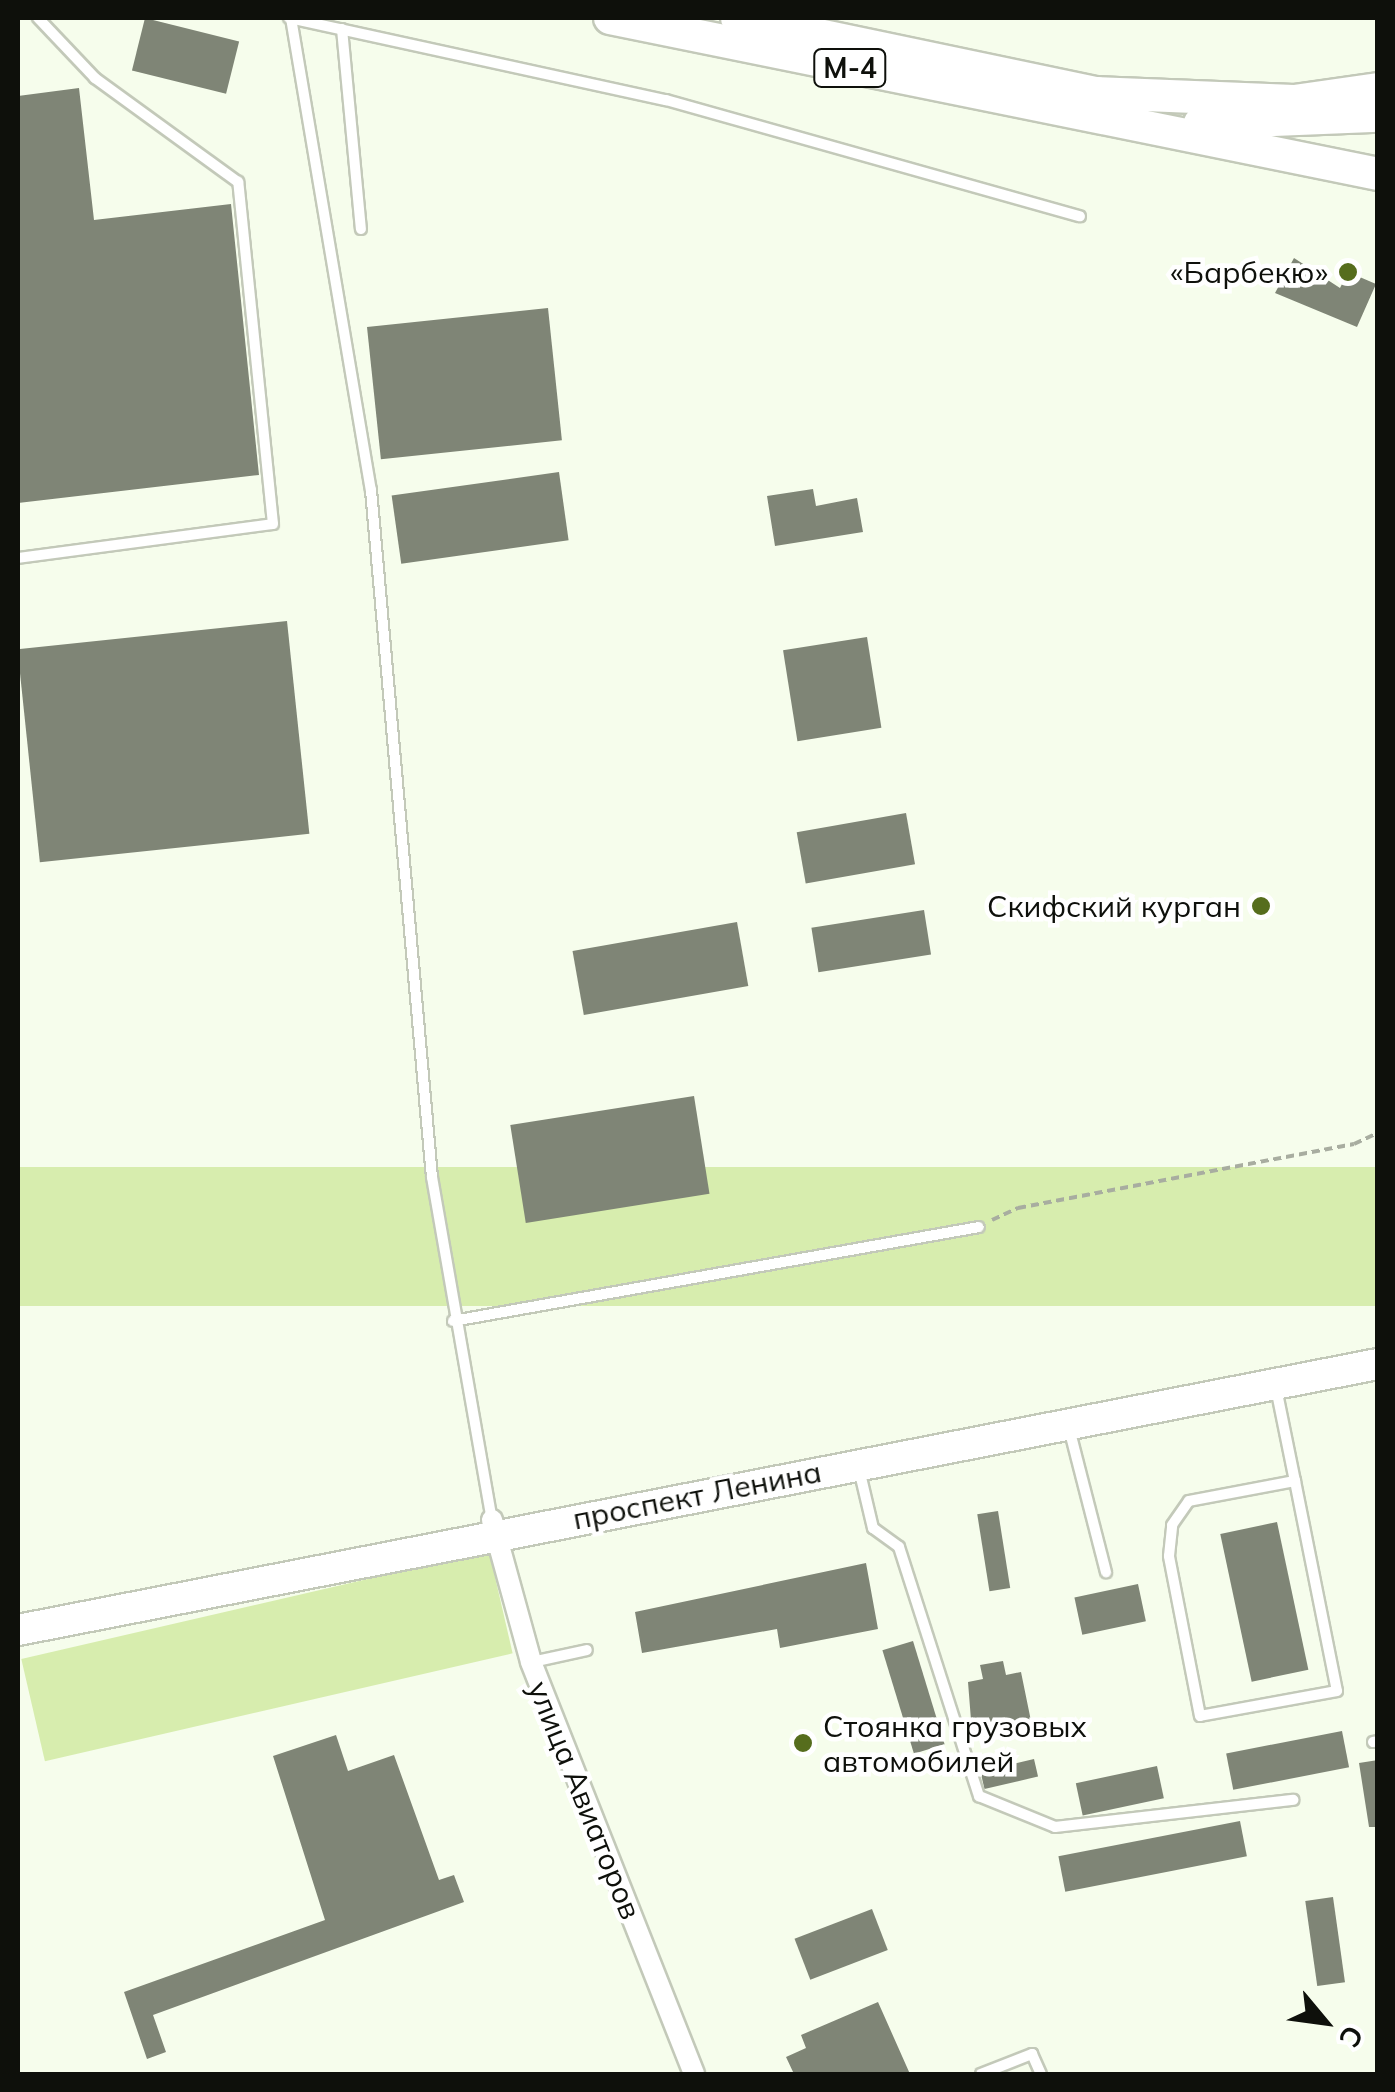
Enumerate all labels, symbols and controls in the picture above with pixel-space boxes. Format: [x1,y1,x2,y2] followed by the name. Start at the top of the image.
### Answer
[812,45,888,91] road number: М-4
[1170,254,1328,290] place label: «Барбекю»
[1337,261,1359,283] marker: «Барбекю»
[987,888,1241,924] place label: Скифский курган
[1250,895,1272,917] marker: Скифский курган
[570,1453,824,1537] street label: проспект Ленина
[521,1676,649,1924] street label: улица Авиаторов
[823,1708,1087,1778] place label: Стоянка грузовых автомобилей
[792,1732,814,1754] marker: Стоянка грузовых автомобилей
[1275,1972,1375,2072] north arrow
[1332,2020,1372,2054] text: С

